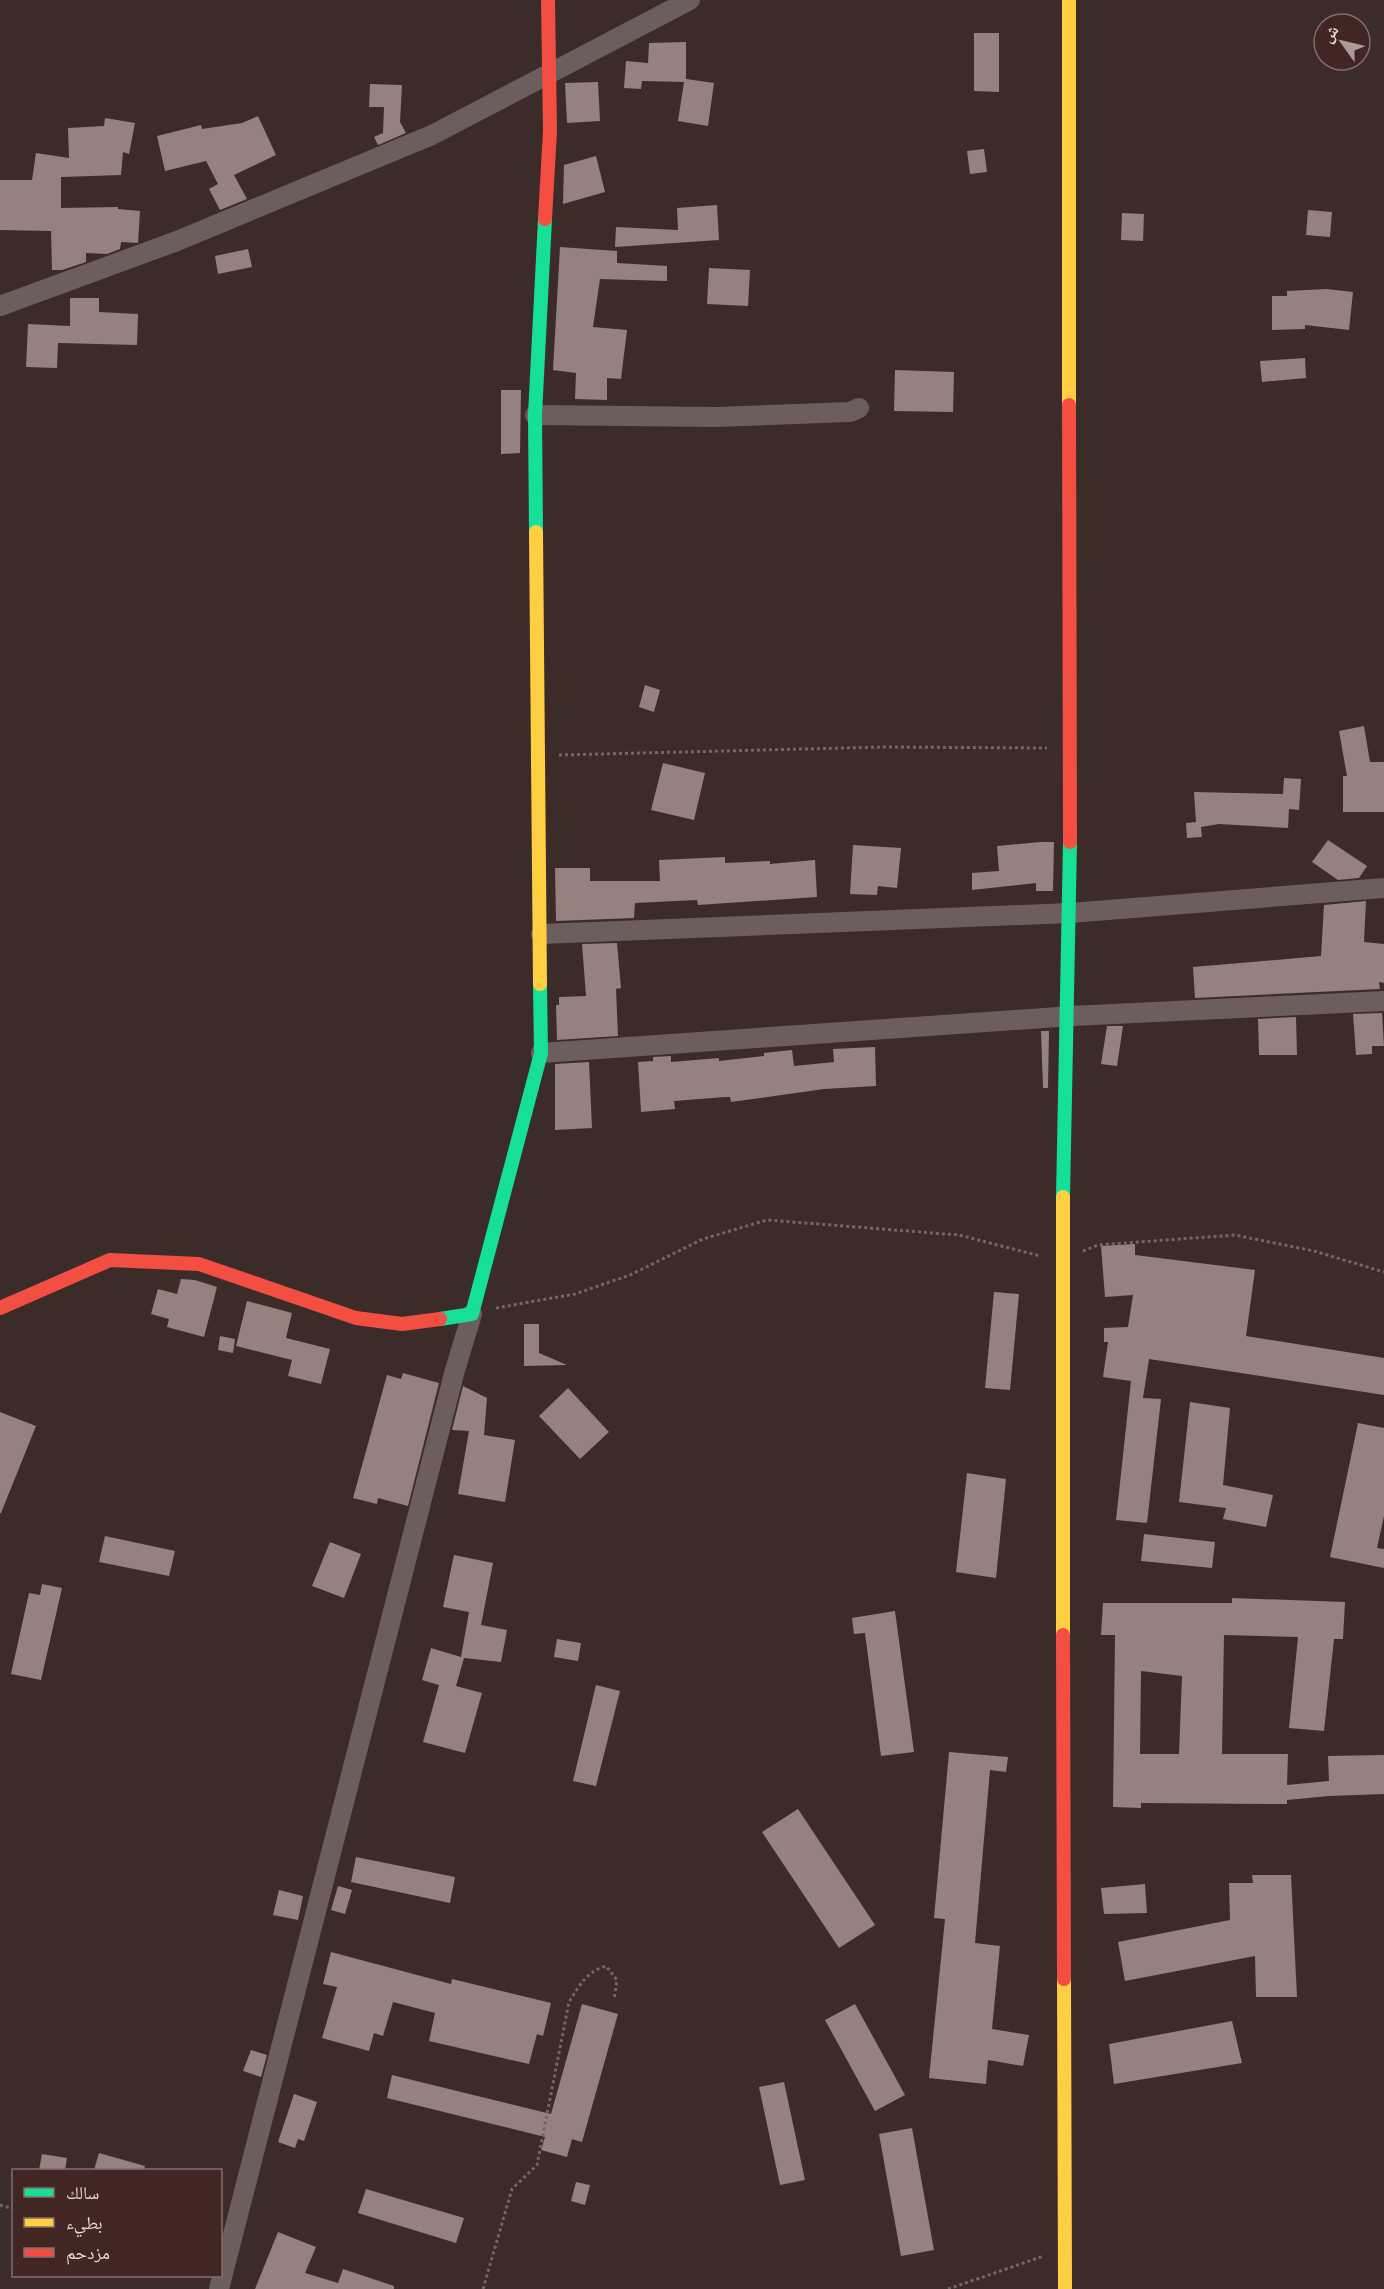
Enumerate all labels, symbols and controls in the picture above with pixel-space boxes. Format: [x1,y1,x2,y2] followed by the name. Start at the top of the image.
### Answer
[1312,12,1372,72] north arrow
[1315,20,1344,47] text: ش
[12,2169,222,2277] legend
[66,2179,99,2206] text: سالك
[66,2209,103,2238] text: بطيء
[66,2239,110,2266] text: مزدحم

